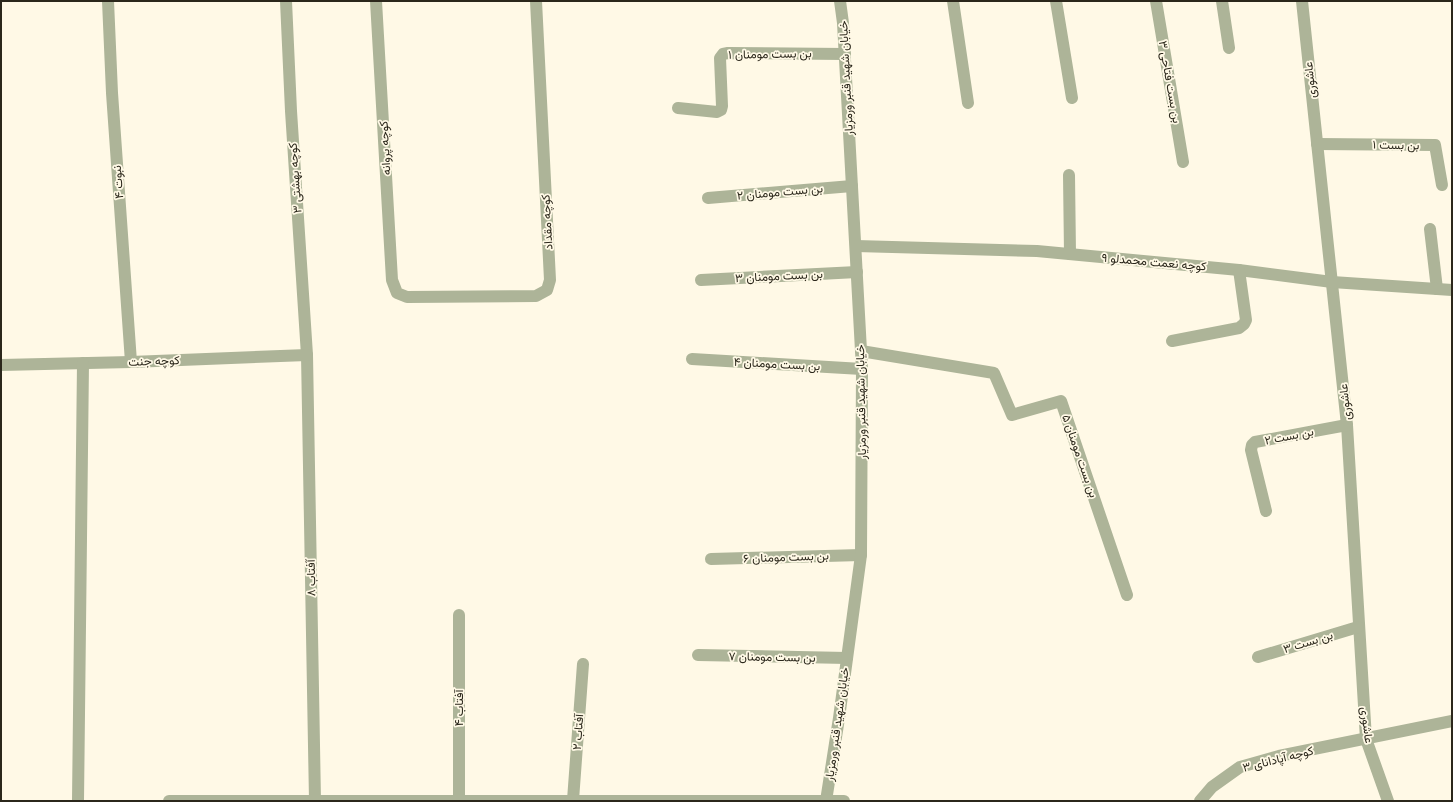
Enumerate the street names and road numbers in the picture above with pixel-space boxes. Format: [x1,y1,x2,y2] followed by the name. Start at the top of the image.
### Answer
[836,20,857,137] street label: خیابان شهید قنبر ورمزیار
[1155,40,1184,125] street label: بن بست فتاحی ۳
[728,46,812,63] street label: بن بست مومنان ۱
[1301,61,1320,99] street label: عاشوری
[377,120,394,176] street label: کوچه پروانه
[1372,138,1420,153] street label: ۱ بن بست
[286,142,305,214] street label: کوچه بهشتی ۳
[110,165,127,199] street label: نبوت ۴
[736,181,824,204] street label: ۲ بن بست مومنان
[539,194,556,250] street label: کوچه مقداد
[1101,250,1207,275] street label: کوچه نعمت محمدلو ۹
[735,267,823,286] street label: ۳ بن بست مومنان
[853,344,870,461] street label: خیابان شهید قنبر ورمزیار
[128,353,180,370] street label: کوچه جنت
[733,355,821,374] street label: ۴ بن بست مومنان
[1336,383,1355,421] street label: عاشوری
[1058,413,1101,500] street label: ۵ بن بست مومنان
[1263,424,1315,449] street label: ۲ بن بست
[743,549,829,566] street label: ۶ بن بست مومنان
[304,558,318,597] street label: آفتاب ۸
[1281,628,1335,657] street label: ۳ بن بست
[728,649,816,666] street label: ۷ بن بست مومنان
[822,666,853,783] street label: خیابان شهید قنبر ورمزیار
[452,689,466,726] street label: آفتاب ۴
[1357,706,1376,744] street label: عاشوری
[570,712,586,750] street label: آفتاب ۲
[1241,743,1315,776] street label: کوچه آپادانای ۳

